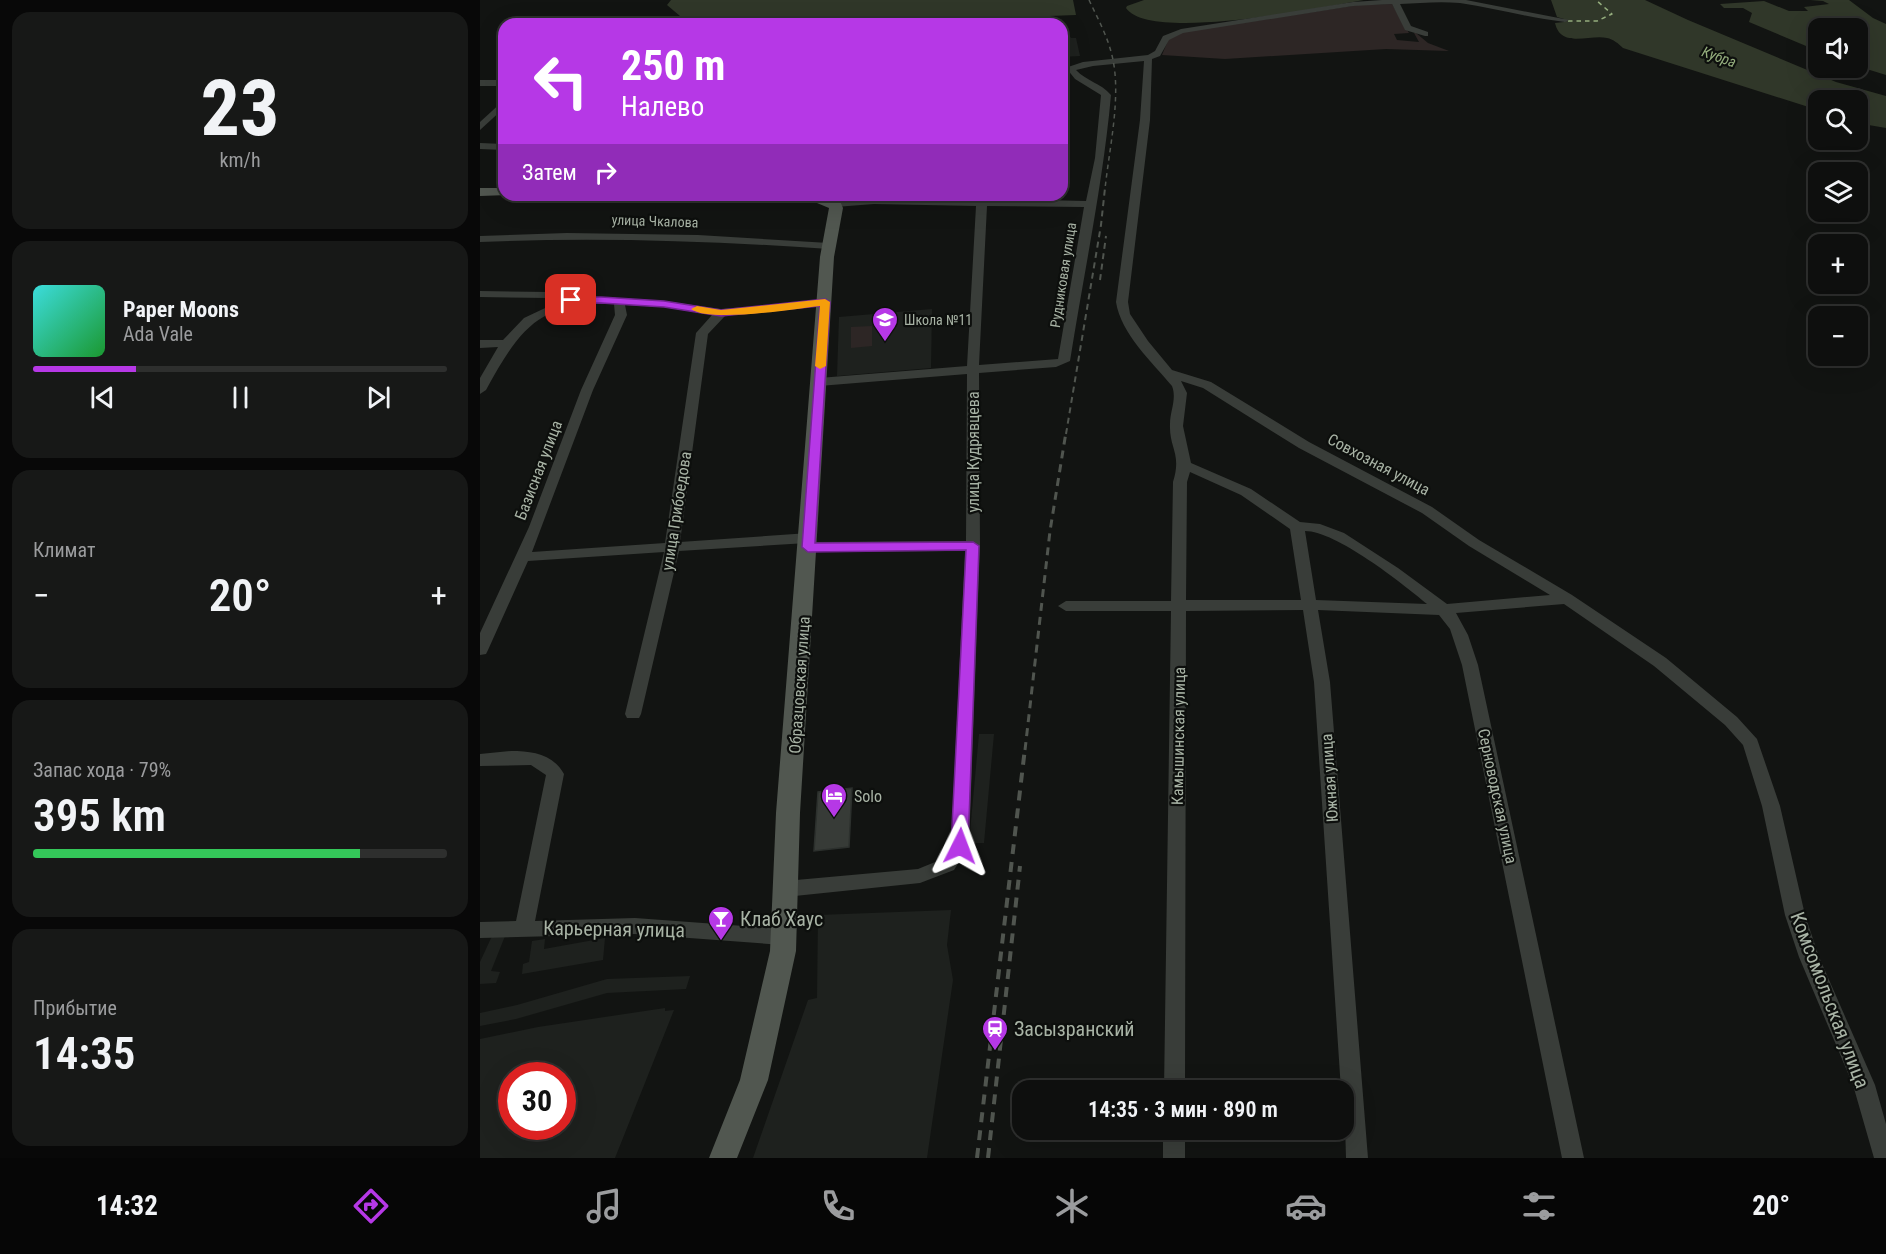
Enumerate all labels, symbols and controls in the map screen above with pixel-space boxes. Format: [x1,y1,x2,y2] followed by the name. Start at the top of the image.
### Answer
[1808,18,1868,366] map controls
[1808,18,1868,78] button: sound
[621,41,726,90] text: 250 m
[522,42,600,120] icon: left
[1699,43,1739,71] water label: Кубра
[201,63,279,154] text: 23
[1808,90,1868,150] button: search
[621,91,704,123] text: Налево
[219,148,261,172] text: km/h
[589,156,622,189] icon: right
[522,160,577,185] text: Затем
[1808,162,1868,222] button: layers
[611,211,699,231] street label: улица Чкалова
[1047,221,1079,329] street label: Рудниковая улица
[1808,234,1868,294] button: +
[545,274,596,325] pin
[554,283,587,316] icon: arrive
[123,297,239,322] text: Paper Moons
[870,305,900,343] school or university icon: Школа №11
[1808,306,1868,366] button: −
[904,312,972,328] place label: Школа №11
[123,322,193,346] text: Ada Vale
[86,381,119,414] icon: previous
[224,381,257,414] icon: pause
[362,381,395,414] icon: next
[964,391,983,513] street label: улица Кудрявцева
[511,418,566,523] street label: Базисная улица
[1324,430,1433,499] street label: Совхозная улица
[658,450,695,572] street label: улица Грибоедова
[33,538,95,562] text: Климат
[209,569,271,622] text: 20°
[33,576,50,615] text: −
[431,576,447,615] text: +
[785,616,814,754] street label: Образцовская улица
[1168,667,1189,805] street label: Камышинская улица
[1474,727,1521,865] street label: Серноводская улица
[1317,733,1342,823] street label: Южная улица
[33,758,171,782] text: Запас хода · 79%
[819,781,849,819] hotel icon: Solo
[854,787,882,806] place label: Solo
[33,789,166,842] text: 395 km
[928,814,992,878] position arrow
[706,904,736,942] bar icon: Клаб Хаус
[740,907,823,931] place label: Клаб Хаус
[1785,908,1875,1092] street label: Комсомольская улица
[543,916,685,942] street label: Карьерная улица
[33,996,117,1020] text: Прибытие
[980,1014,1010,1052] station icon: Засызранский
[1014,1017,1135,1041] place label: Засызранский
[33,1027,135,1080] text: 14:35
[498,1062,576,1140] speed limit sign: 30
[1088,1097,1278,1122] text: 14:35 · 3 мин · 890 m
[350,1185,392,1227] icon: directions
[583,1185,625,1227] icon: music
[817,1185,859,1227] icon: phone
[1051,1185,1093,1227] icon: climate
[1285,1185,1327,1227] icon: car
[1518,1185,1560,1227] icon: filters
[96,1190,158,1222] text: 14:32
[1752,1190,1790,1222] text: 20°

